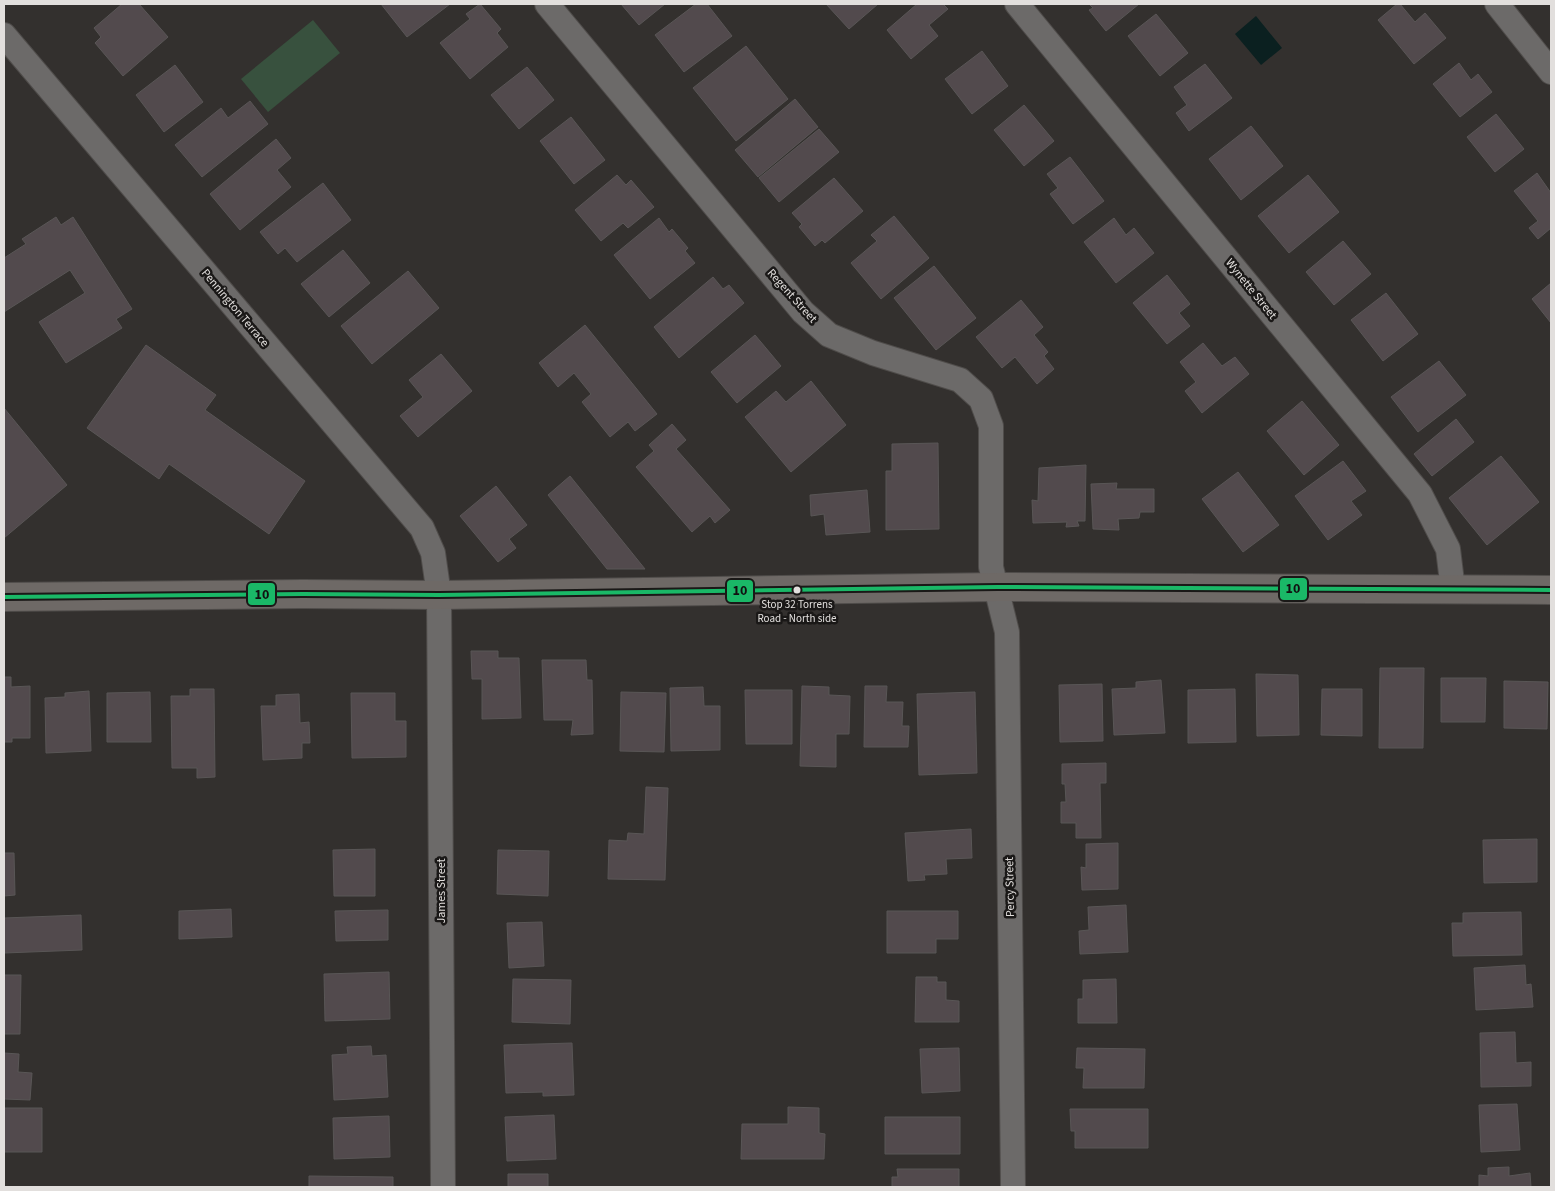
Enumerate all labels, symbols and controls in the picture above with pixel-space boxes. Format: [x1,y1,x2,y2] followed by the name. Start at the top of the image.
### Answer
[1221,255,1281,323] street label: Wynette Street
[197,265,273,351] street label: Pennington Terrace
[763,265,821,327] street label: Regent Street
[1279,577,1308,601] line badge: 10
[726,579,754,603] line badge: 10
[1286,579,1300,599] text: 10
[733,581,747,601] text: 10
[247,582,276,606] line badge: 10
[255,585,269,605] text: 10
[792,585,802,595] marker: Stop 32 Torrens Road - North side
[757,597,837,626] place label: Stop 32 Torrens Road - North side
[1001,857,1019,917] street label: Percy Street
[433,858,450,924] street label: James Street

